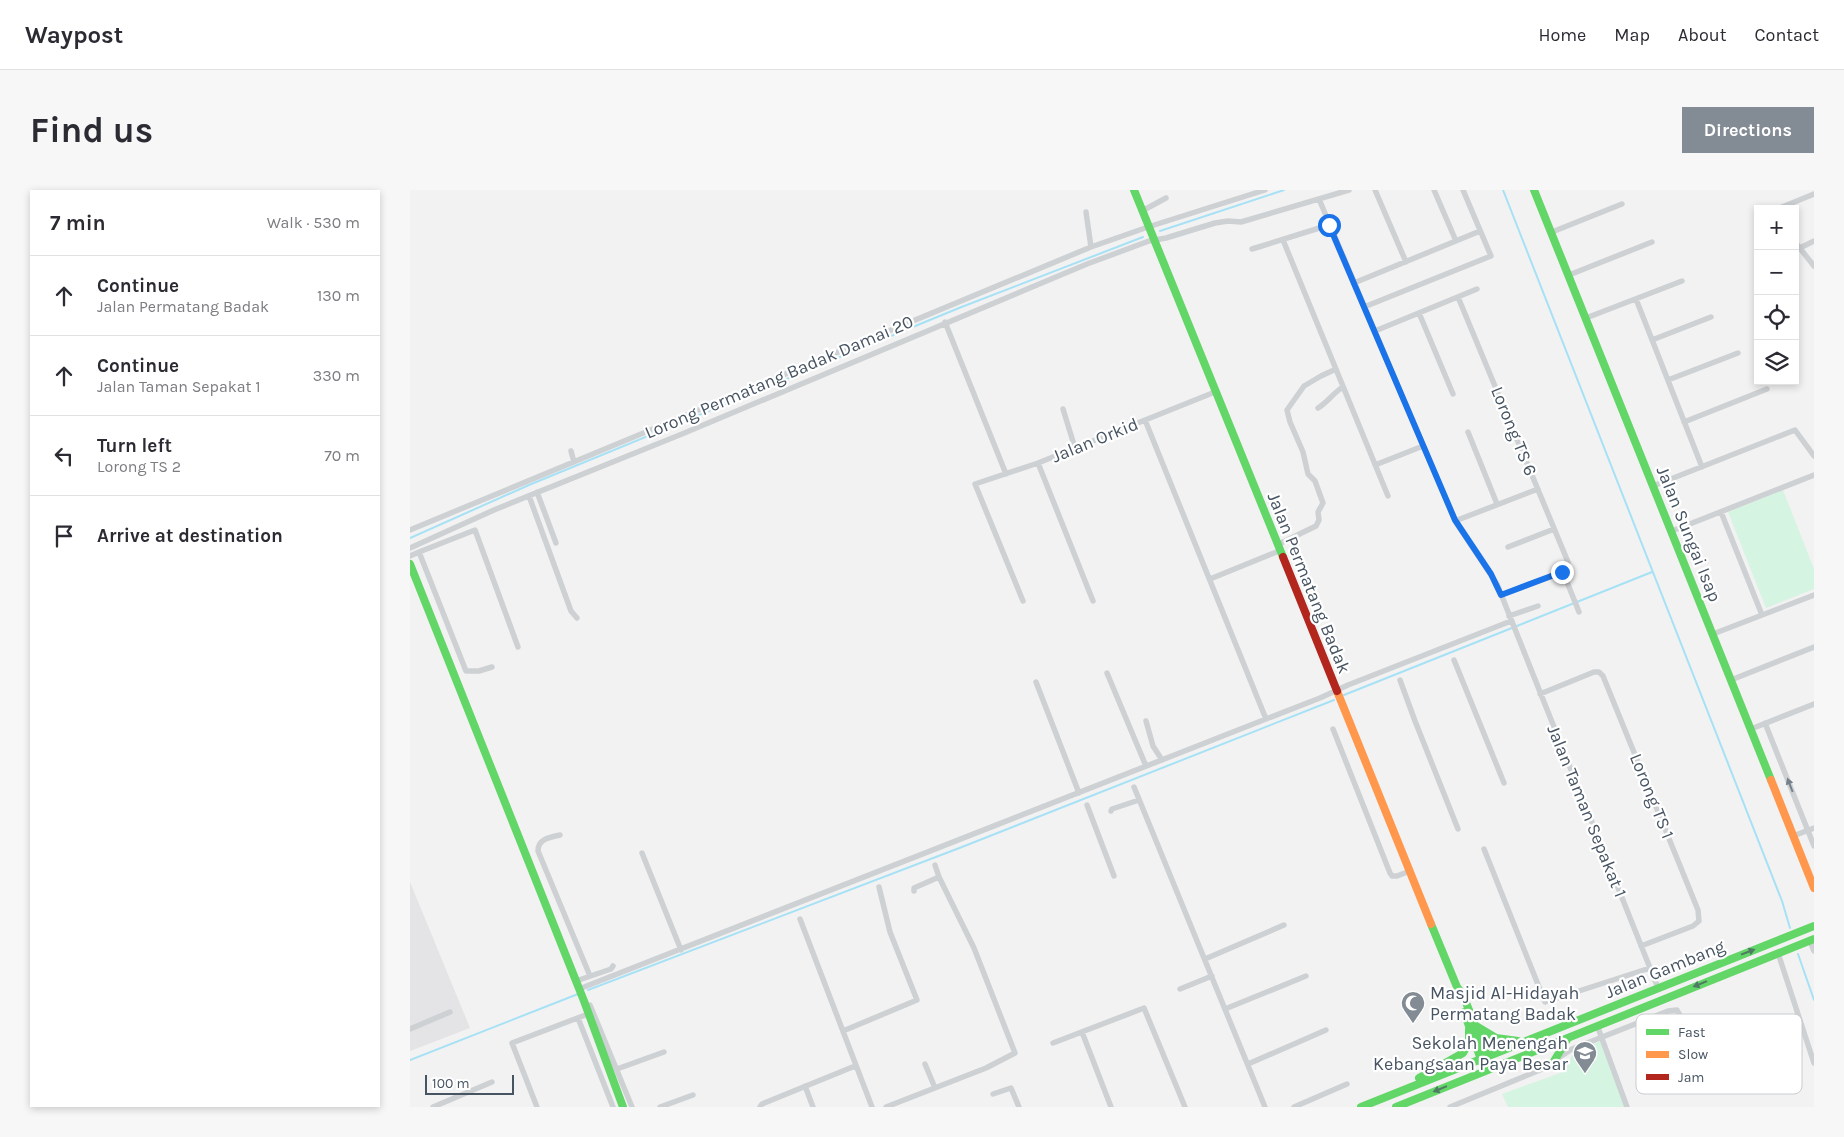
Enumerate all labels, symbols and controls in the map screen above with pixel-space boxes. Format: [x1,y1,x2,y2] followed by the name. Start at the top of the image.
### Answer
[25,21,123,49] text: Waypost
[1538,24,1586,46] text: Home
[1614,24,1650,46] text: Map
[1678,24,1727,46] text: About
[1755,24,1819,46] text: Contact
[1682,107,1814,153] button: Directions
[30,110,153,151] text: Find us
[1754,205,1799,385] map controls
[1754,205,1799,250] button: +
[50,211,106,235] text: 7 min
[267,213,360,232] text: Walk · 530 m
[1318,214,1341,237] route start
[1754,250,1799,295] button: −
[97,275,179,297] text: Continue
[50,282,78,310] icon: ahead
[317,286,360,305] text: 130 m
[1754,295,1799,340] button: locate
[97,297,269,316] text: Jalan Permatang Badak
[641,310,917,444] street label: Lorong Permatang Badak Damai 20
[1754,340,1799,385] button: layers
[97,355,179,377] text: Continue
[50,362,78,390] icon: ahead
[313,366,360,385] text: 330 m
[97,377,261,396] text: Jalan Taman Sepakat 1
[1486,383,1542,479] street label: Lorong TS 6
[1048,413,1142,467] street label: Jalan Orkid
[97,435,172,457] text: Turn left
[50,442,78,470] icon: left
[324,446,360,465] text: 70 m
[97,457,181,476] text: Lorong TS 2
[1652,463,1726,605] street label: Jalan Sungai Isap
[1263,489,1355,677] street label: Jalan Permatang Badak
[50,522,78,550] icon: arrive
[97,525,283,547] text: Arrive at destination
[1551,561,1574,584] route end
[1542,722,1632,900] street label: Jalan Taman Sepakat 1
[1625,750,1679,842] street label: Lorong TS 1
[1786,777,1794,792] one-way arrow
[1602,935,1728,1003] street label: Jalan Gambang
[1741,948,1756,956] one-way arrow
[1692,980,1707,988] one-way arrow
[1430,982,1579,1025] place label: Masjid Al-Hidayah Permatang Badak
[1400,990,1426,1024] mosque icon: Masjid Al-Hidayah Permatang Badak
[1636,1014,1802,1094] legend
[1678,1024,1705,1041] text: Fast
[1373,1032,1568,1075] place label: Sekolah Menengah Kebangsaan Paya Besar
[1572,1040,1598,1074] school or university icon: Sekolah Menengah Kebangsaan Paya Besar
[1678,1046,1708,1063] text: Slow
[1678,1069,1704,1086] text: Jam
[425,1072,514,1095] scale bar
[432,1075,470,1092] text: 100 m
[1433,1086,1448,1093] one-way arrow

